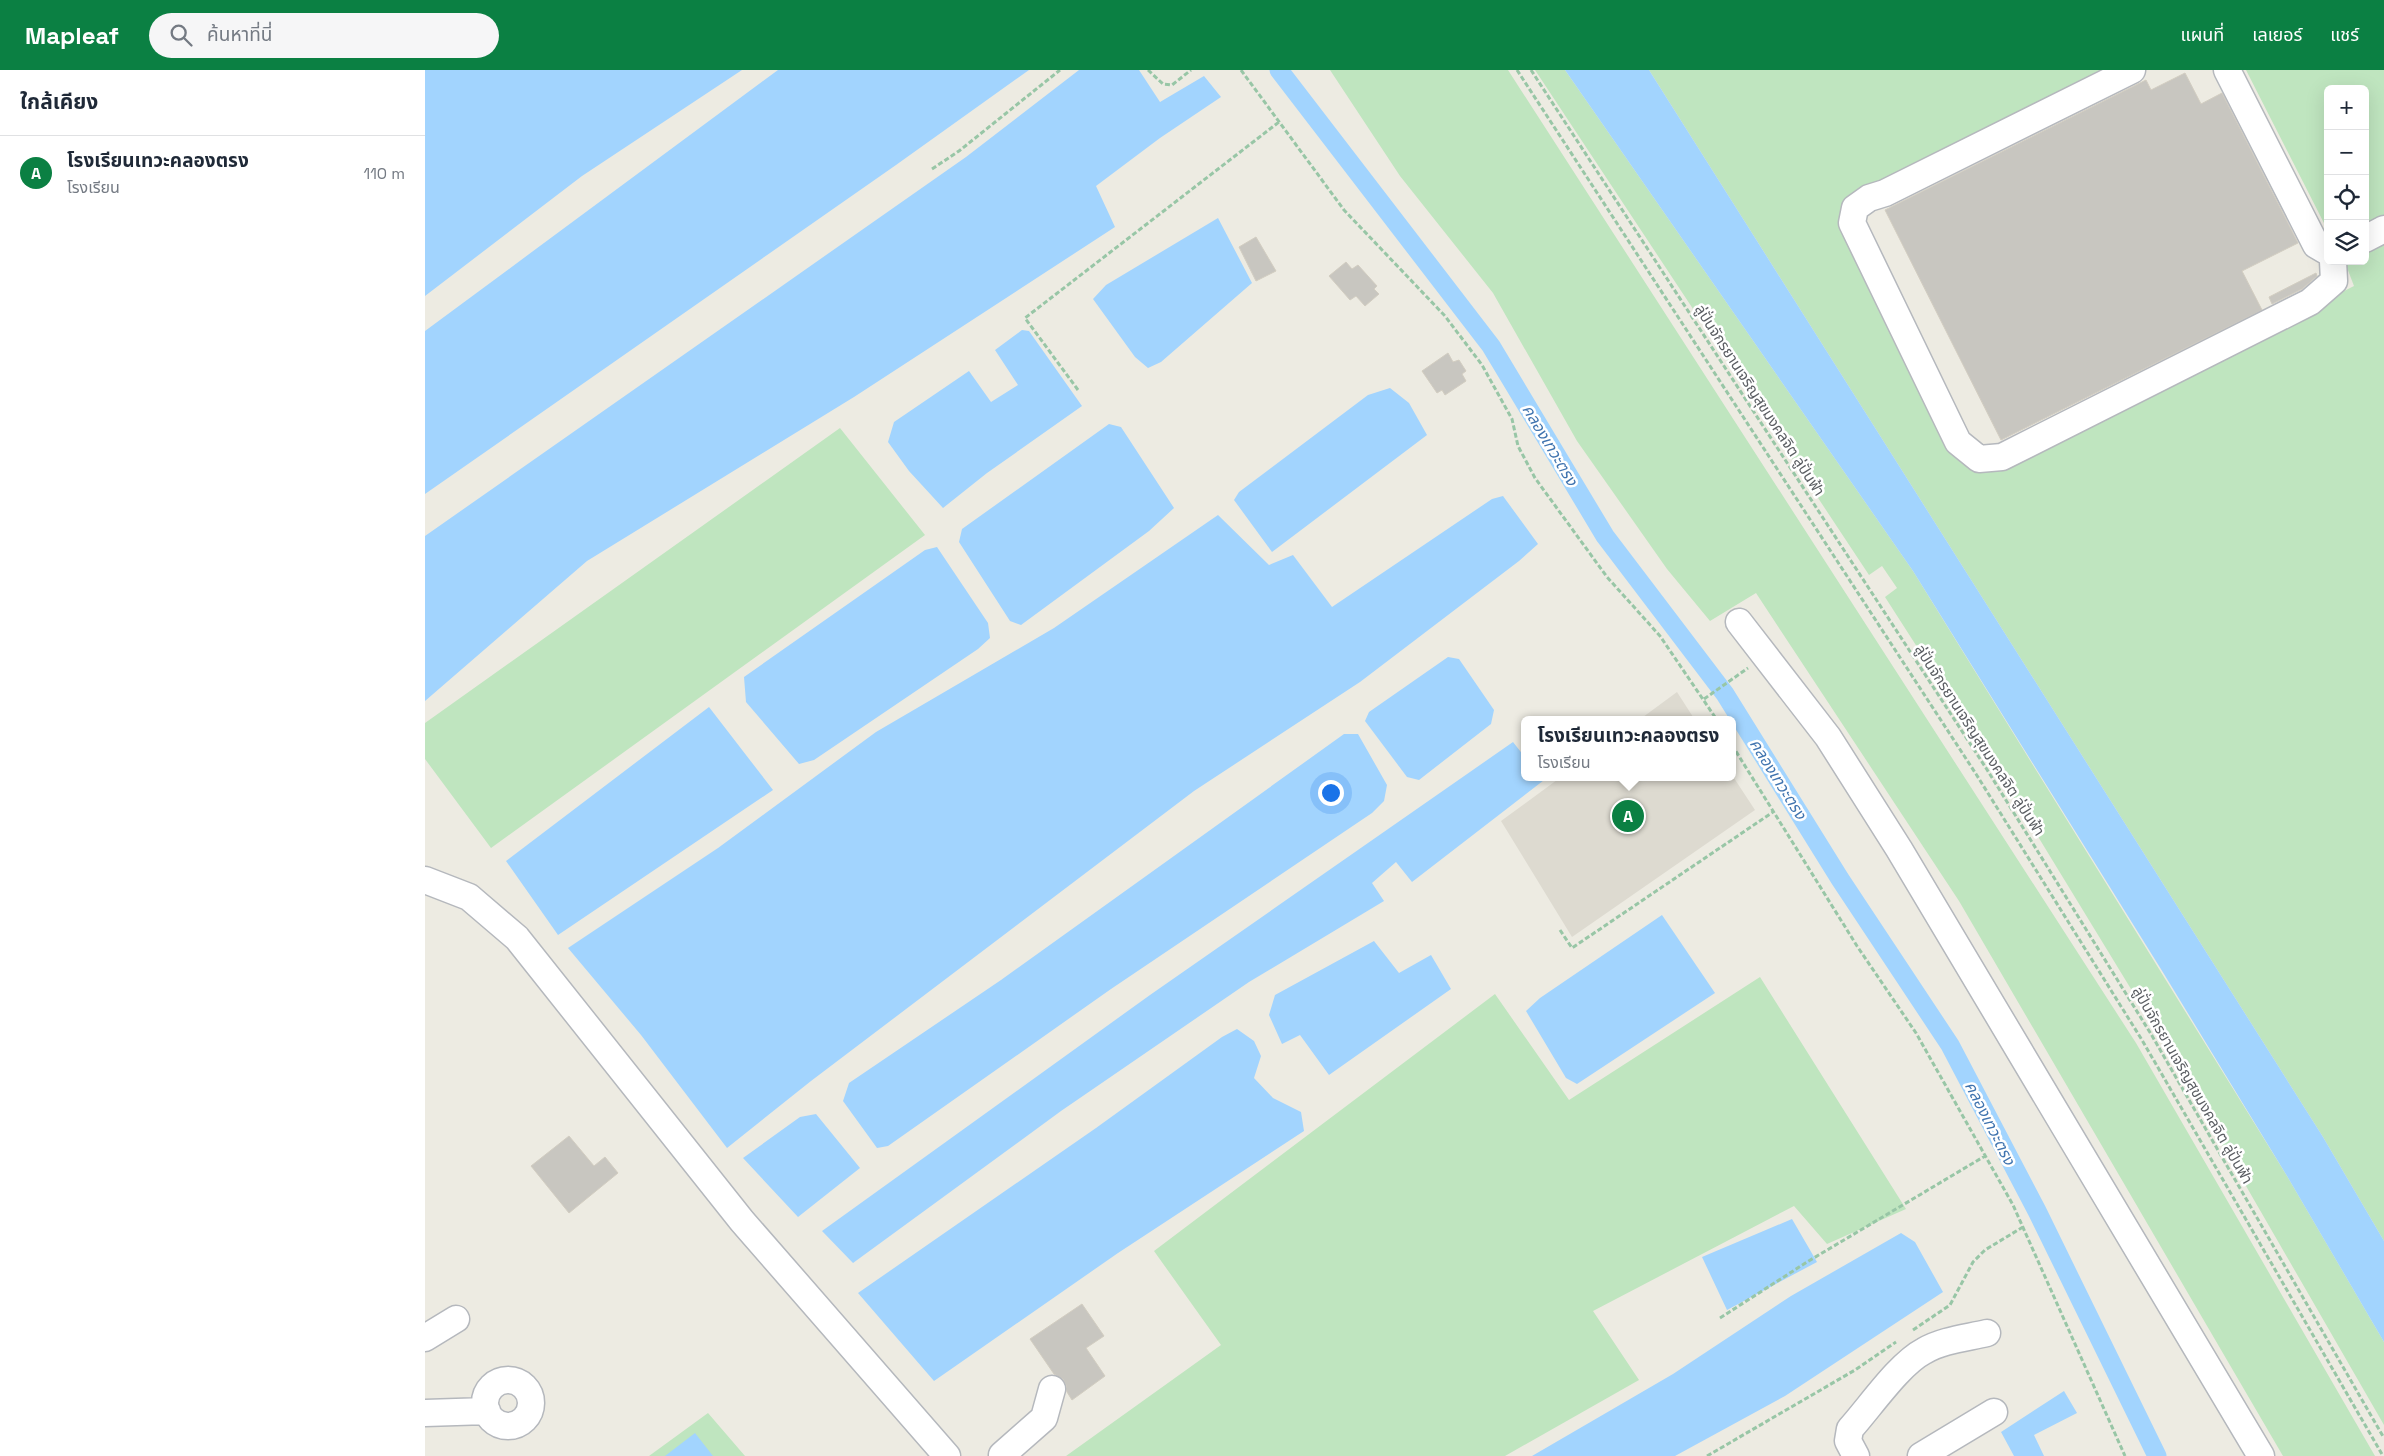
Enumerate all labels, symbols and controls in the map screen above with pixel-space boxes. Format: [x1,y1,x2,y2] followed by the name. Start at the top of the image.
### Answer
[149,13,499,58] search box
[25,20,119,51] text: Mapleaf
[167,21,195,49] icon: search
[207,22,272,47] text: ค้นหาที่นี่
[2180,23,2224,46] text: แผนที่
[2252,23,2302,46] text: เลเยอร์
[2330,23,2359,46] text: แชร์
[2324,85,2369,265] map controls
[2324,85,2369,130] button: +
[20,88,98,115] text: ใกล้เคียง
[2324,130,2369,175] button: −
[67,148,249,173] text: โรงเรียนเทวะคลองตรง
[31,163,41,184] text: A
[363,163,405,184] text: 110 m
[2324,175,2369,220] button: locate
[67,177,120,198] text: โรงเรียน
[2324,220,2369,265] button: layers
[1691,300,1829,499] street label: ลู่ปั่นจักรยานเจริญสุขมงคลจิต ลู่ปั่นฟ้า
[1518,401,1583,491] water label: คลองเทวะตรง
[1911,640,2049,839] street label: ลู่ปั่นจักรยานเจริญสุขมงคลจิต ลู่ปั่นฟ้า
[1521,716,1736,781] popup
[1538,723,1719,748] text: โรงเรียนเทวะคลองตรง
[1745,735,1812,824] water label: คลองเทวะตรง
[1538,752,1590,773] text: โรงเรียน
[1318,780,1344,806] your location
[1612,797,1644,835] pin: A
[2129,983,2258,1187] street label: ลู่ปั่นจักรยานเจริญสุขมงคลจิต ลู่ปั่นฟ้า
[1960,1078,2021,1170] water label: คลองเทวะตรง

